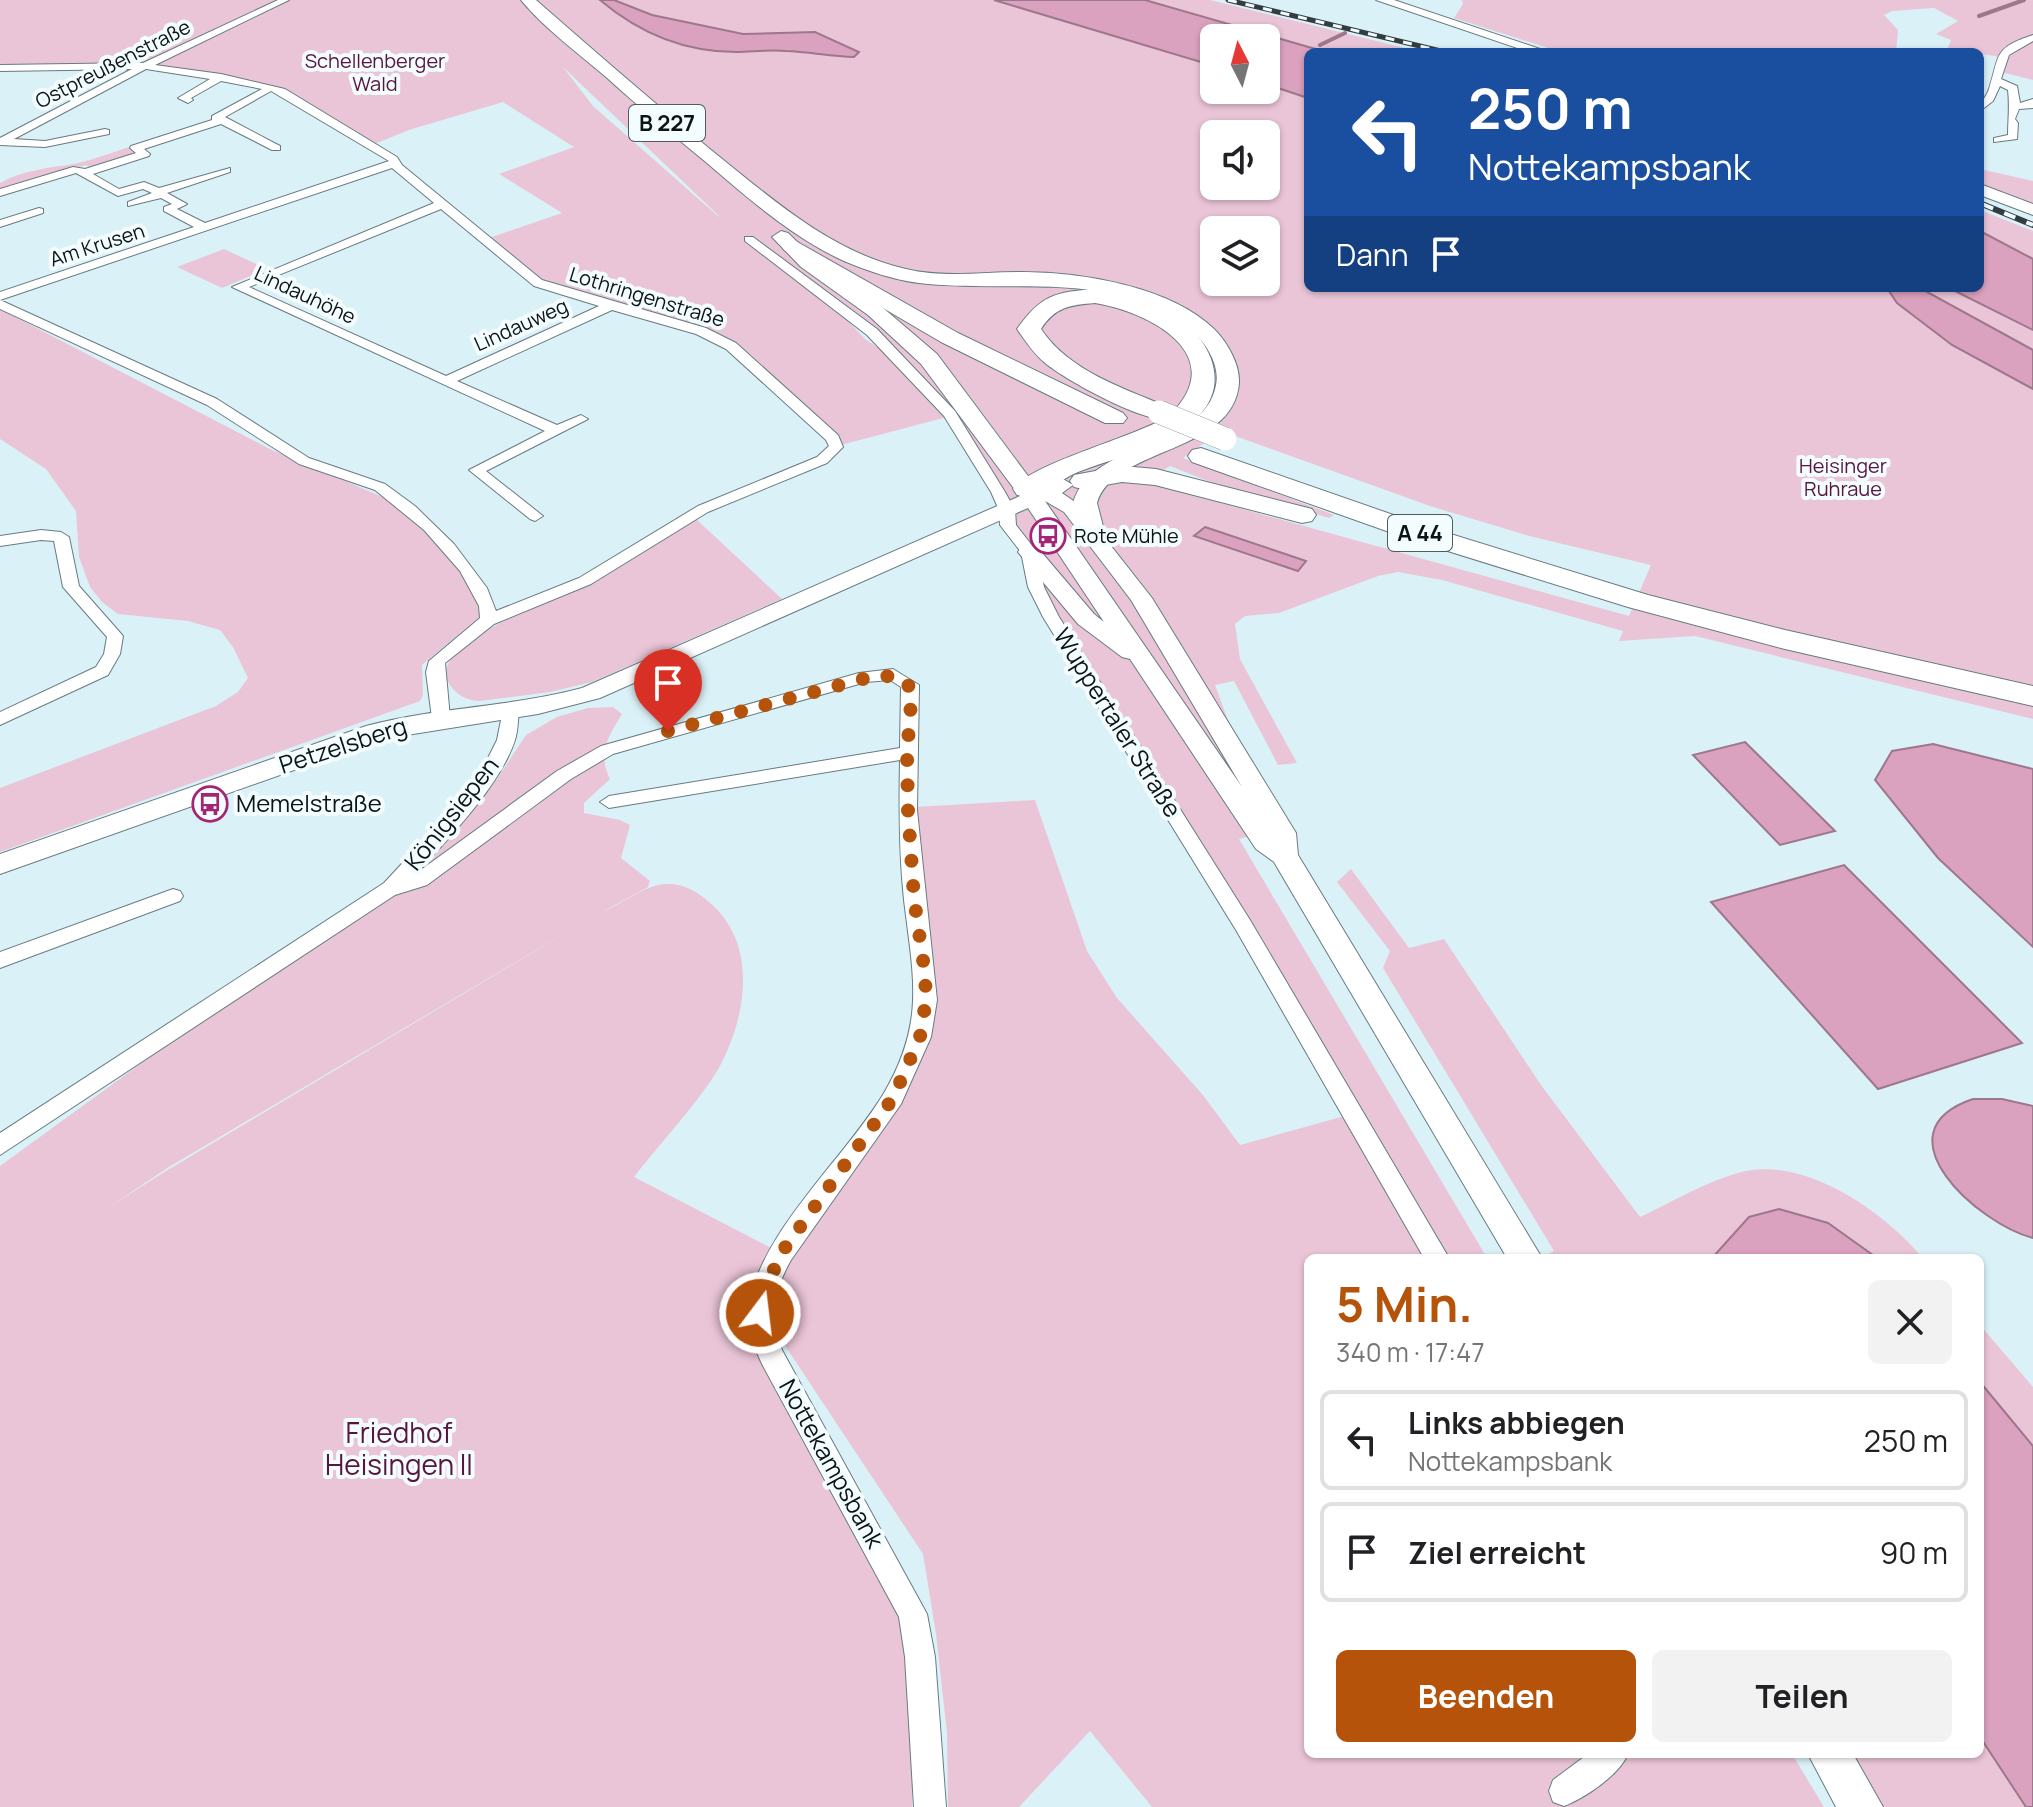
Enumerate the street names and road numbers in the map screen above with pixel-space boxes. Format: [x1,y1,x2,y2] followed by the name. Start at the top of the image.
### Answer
[31,13,195,114] street label: Ostpreußenstraße
[629,105,705,141] road number: B 227
[46,216,148,273] street label: Am Krusen
[250,259,360,330] street label: Lindauhöhe
[566,260,728,333] street label: Lothringenstraße
[470,292,572,357] street label: Lindauweg
[1388,515,1452,551] road number: A 44
[1047,621,1190,823] street label: Wuppertaler Straße
[274,708,411,781] street label: Petzelsberg
[396,750,506,877] street label: Königsiepen
[772,1373,893,1555] street label: Nottekampsbank

